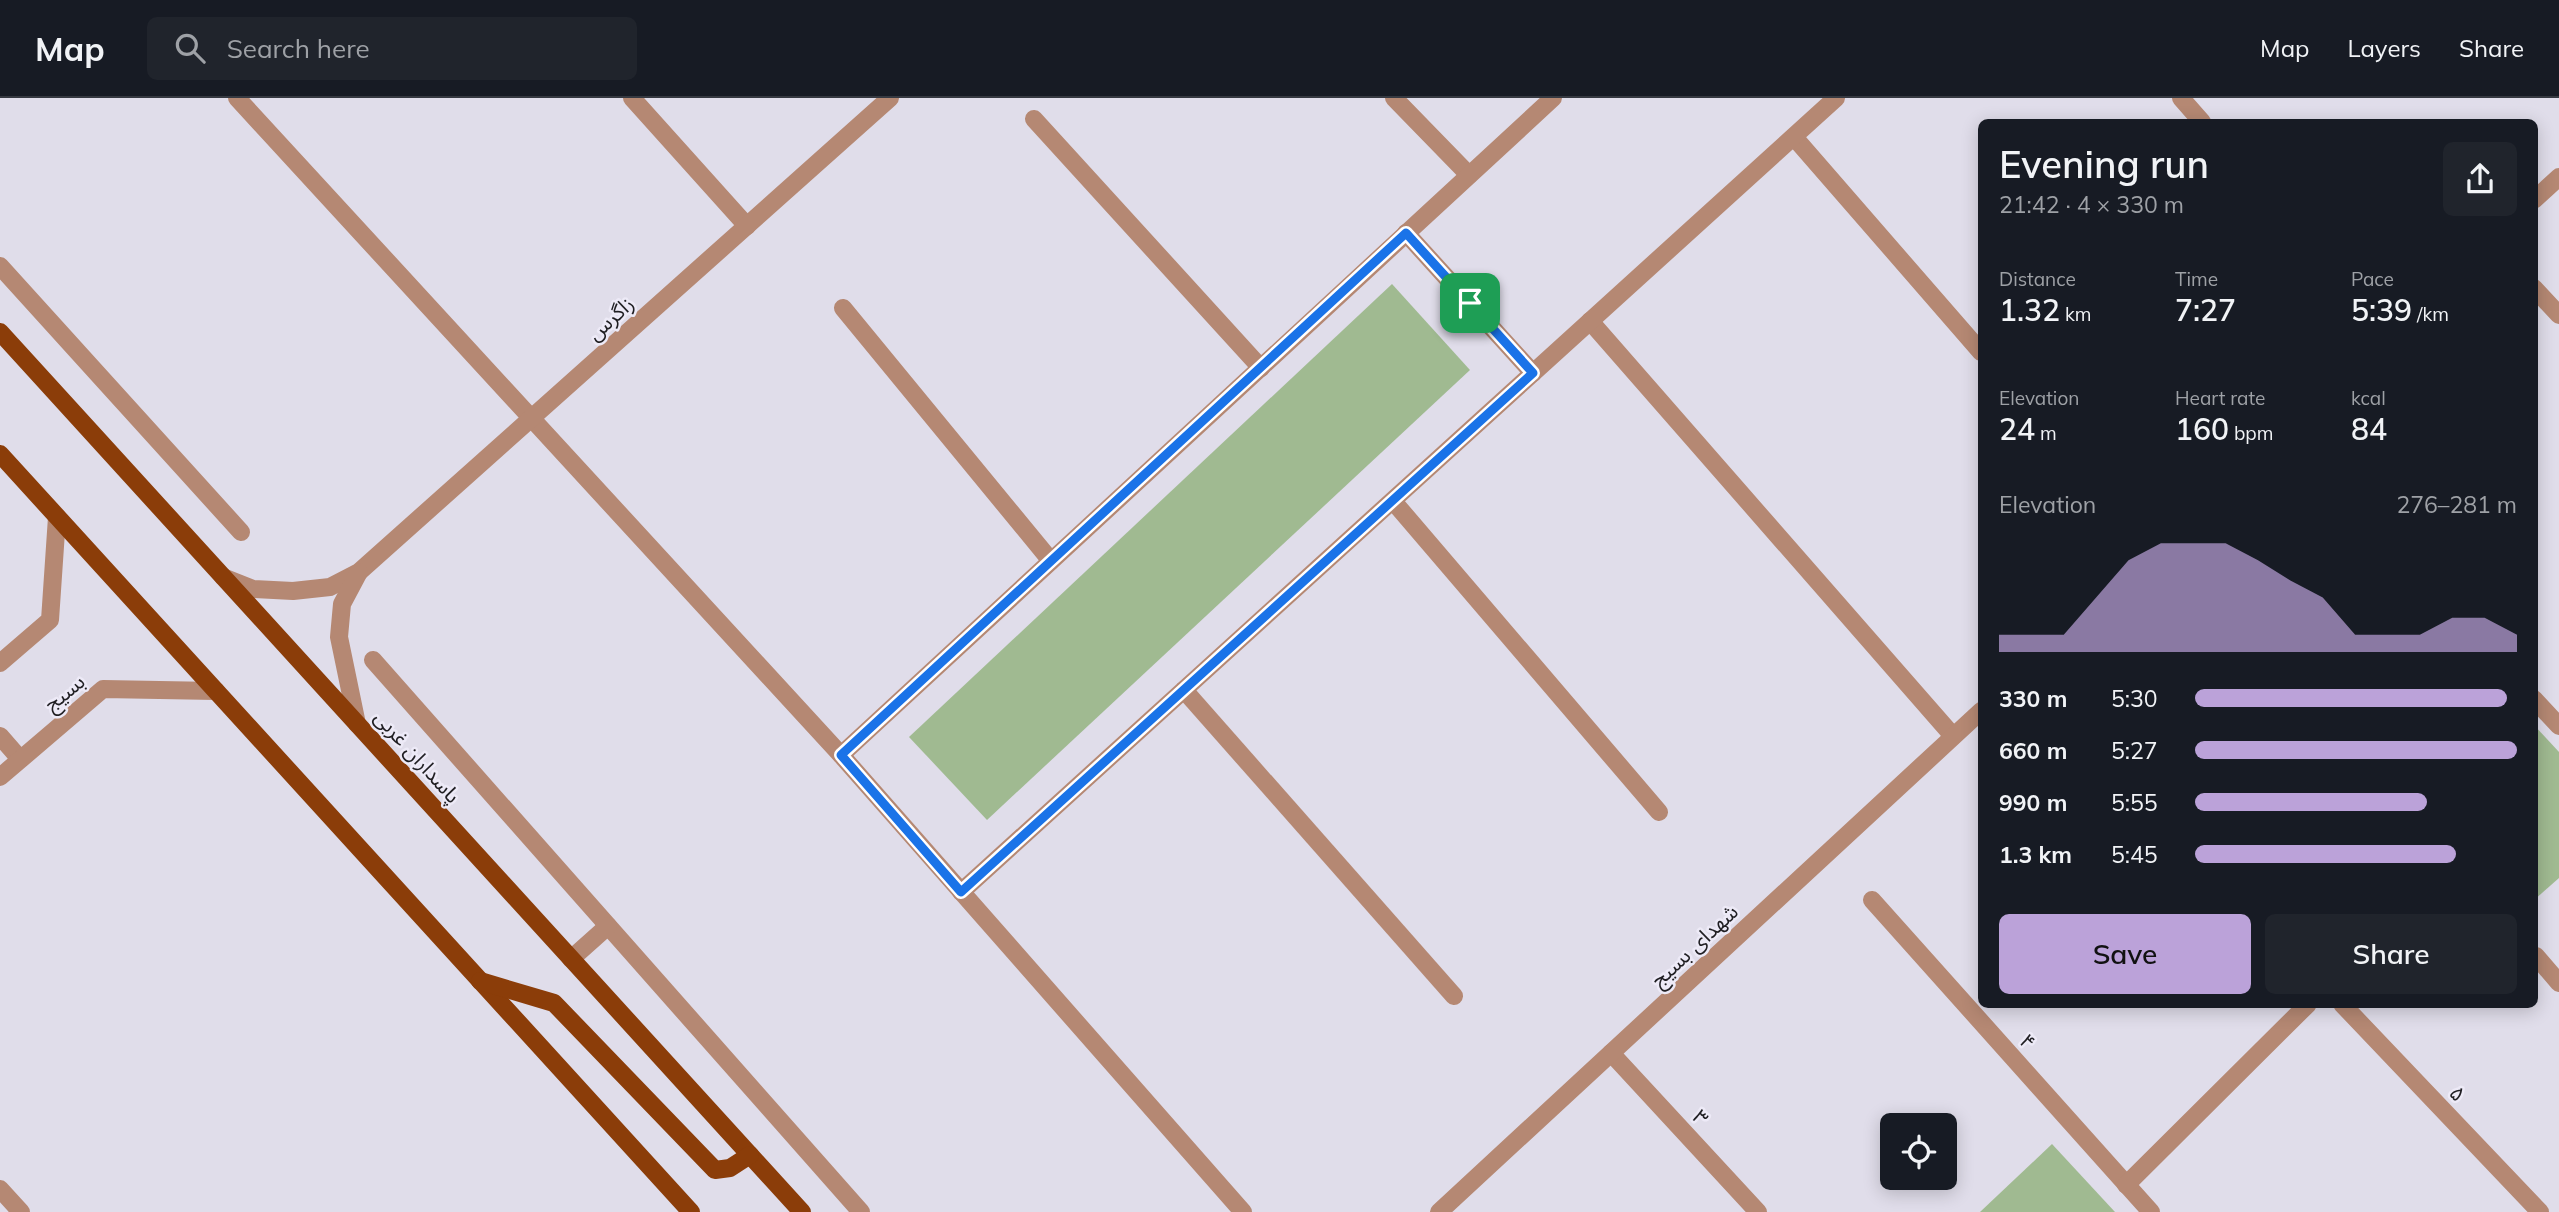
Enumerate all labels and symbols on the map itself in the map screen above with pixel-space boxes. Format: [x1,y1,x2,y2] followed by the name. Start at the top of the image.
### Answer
[1440,273,1500,333] pin
[581,290,639,346] street label: زاگرس
[38,668,92,719] street label: بسیج
[369,704,467,809] street label: پاسداران غربی
[1645,898,1745,994] street label: شهدای بسیج
[2014,1028,2042,1054] street label: ۴
[2444,1080,2472,1106] street label: ۵
[1687,1104,1715,1130] street label: ۳

